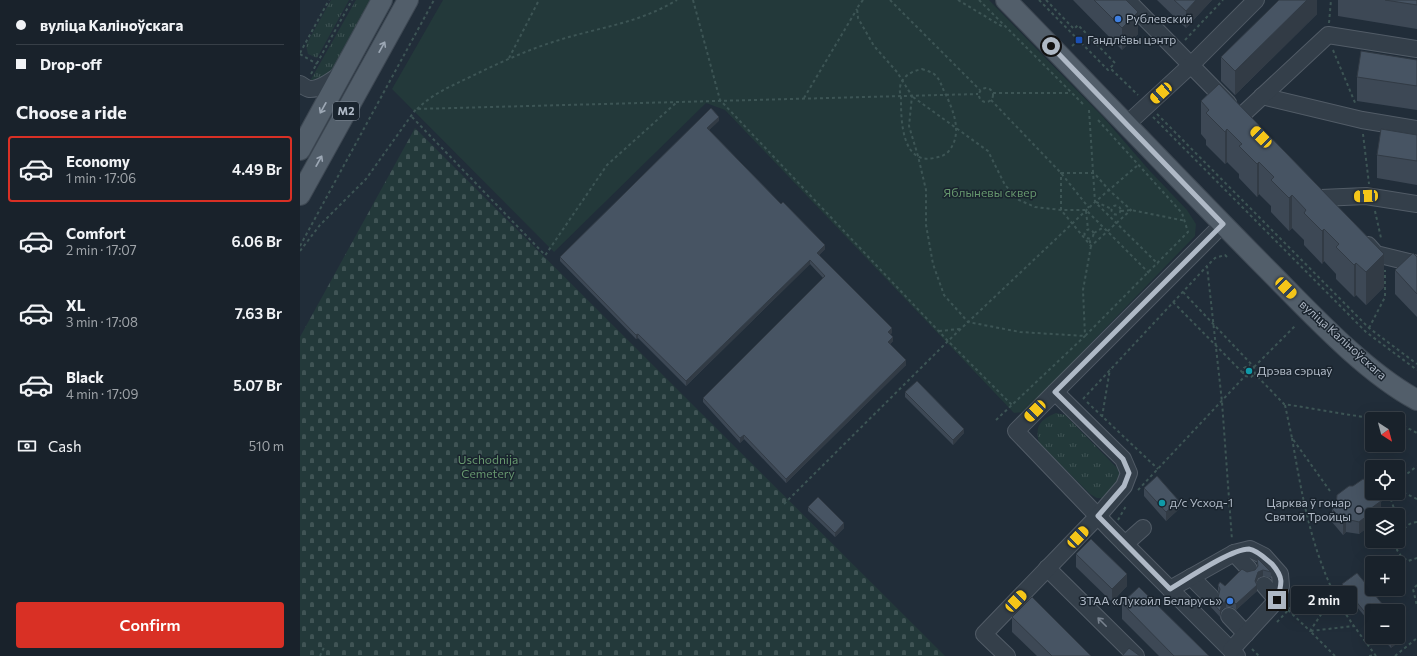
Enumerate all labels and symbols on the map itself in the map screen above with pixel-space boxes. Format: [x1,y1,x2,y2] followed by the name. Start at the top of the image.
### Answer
[1126,11,1193,25] place label: Рублевский
[1113,14,1123,24] marker: Рублевский
[1087,32,1176,46] place label: Гандлёвы цэнтр
[1074,35,1084,45] marker: Гандлёвы цэнтр
[1042,37,1060,55] route start
[378,41,386,53] one-way arrow
[1148,81,1174,105] car
[319,102,326,114] one-way arrow
[333,102,359,120] road number: М2
[1248,124,1274,150] car
[315,155,323,167] one-way arrow
[943,185,1037,199] park label: Яблыневы сквер
[1354,189,1378,203] car
[1273,275,1299,301] car
[1297,297,1390,382] street label: вуліца Каліноўскага
[1257,363,1333,377] place label: Дрэва сэрцаў
[1244,366,1254,376] marker: Дрэва сэрцаў
[1022,398,1048,424] car
[1365,412,1405,452] north arrow
[458,452,518,480] park label: Uschodnija Cemetery
[1170,495,1233,509] place label: д/с Усход-1
[1265,495,1351,523] place label: Царква ў гонар Святой Тройцы
[1157,498,1167,508] marker: д/с Усход-1
[1354,505,1364,515] marker: Царква ў гонар Святой Тройцы
[1065,524,1091,550] car
[1291,586,1357,614] callout: 2 min
[1003,588,1029,614] car
[1268,591,1286,609] route end
[1079,593,1222,607] place label: ЗТАА «Лукойл Беларусь»
[1225,596,1235,606] marker: ЗТАА «Лукойл Беларусь»
[1097,618,1107,627] one-way arrow

